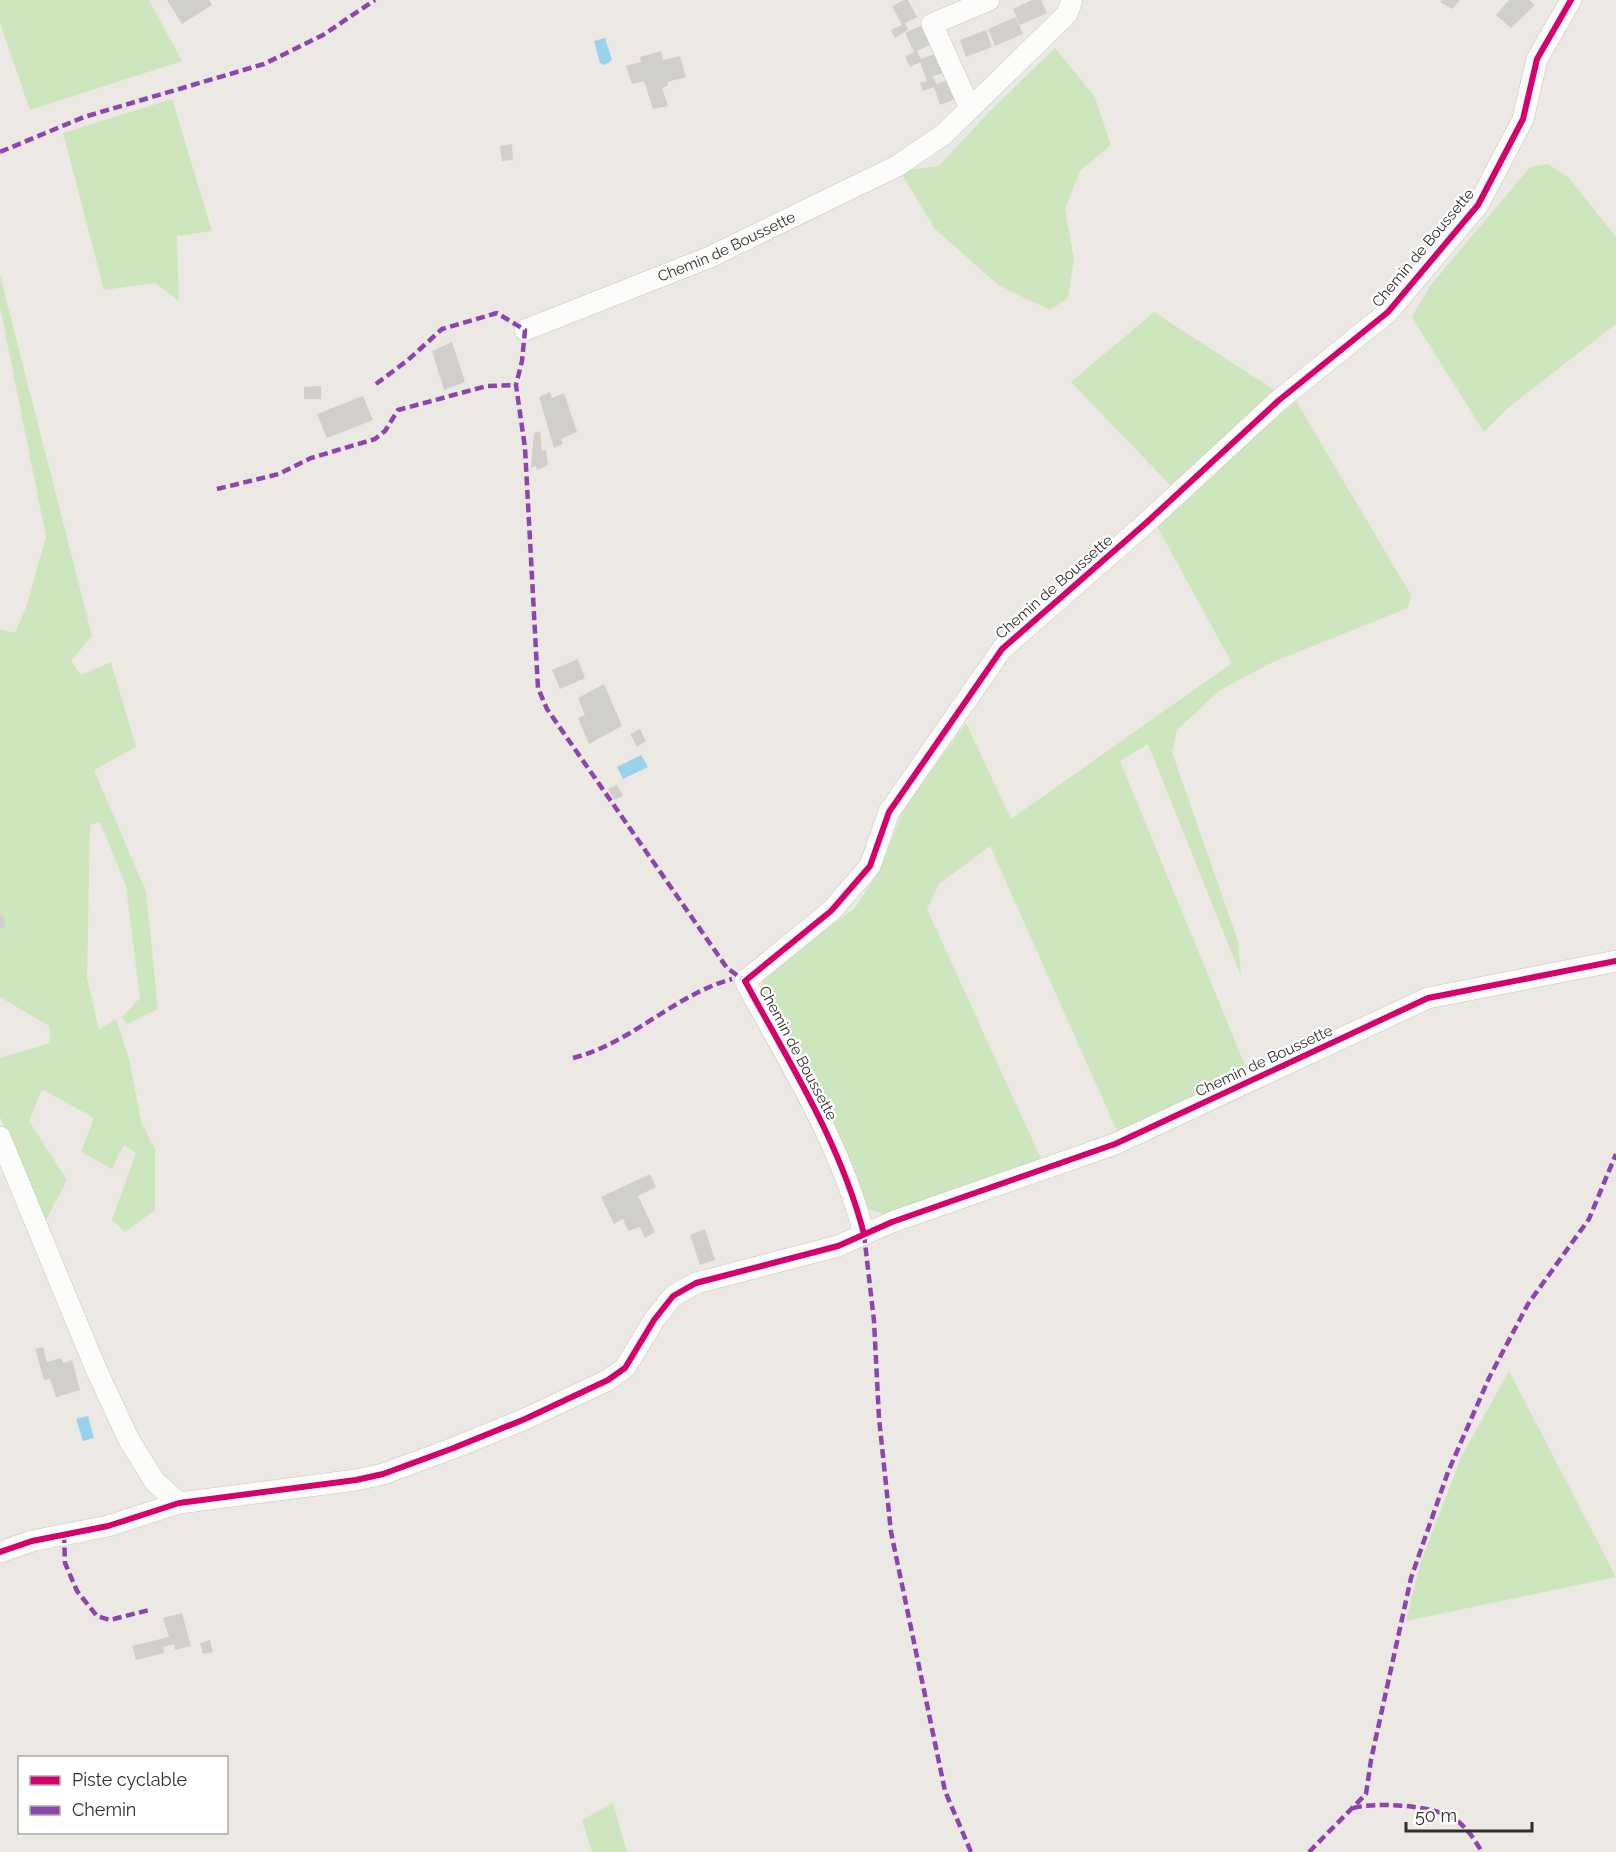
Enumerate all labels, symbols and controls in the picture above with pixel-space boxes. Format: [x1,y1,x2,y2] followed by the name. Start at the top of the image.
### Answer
[1368,185,1478,311] street label: Chemin de Boussette
[655,208,798,286] street label: Chemin de Boussette
[992,531,1116,643] street label: Chemin de Boussette
[755,983,841,1123] street label: Chemin de Boussette
[1193,1021,1336,1101] street label: Chemin de Boussette
[18,1756,228,1834] legend
[72,1769,188,1790] text: Piste cyclable
[1406,1795,1532,1833] scale bar
[72,1799,136,1820] text: Chemin
[1415,1805,1457,1826] text: 50 m

